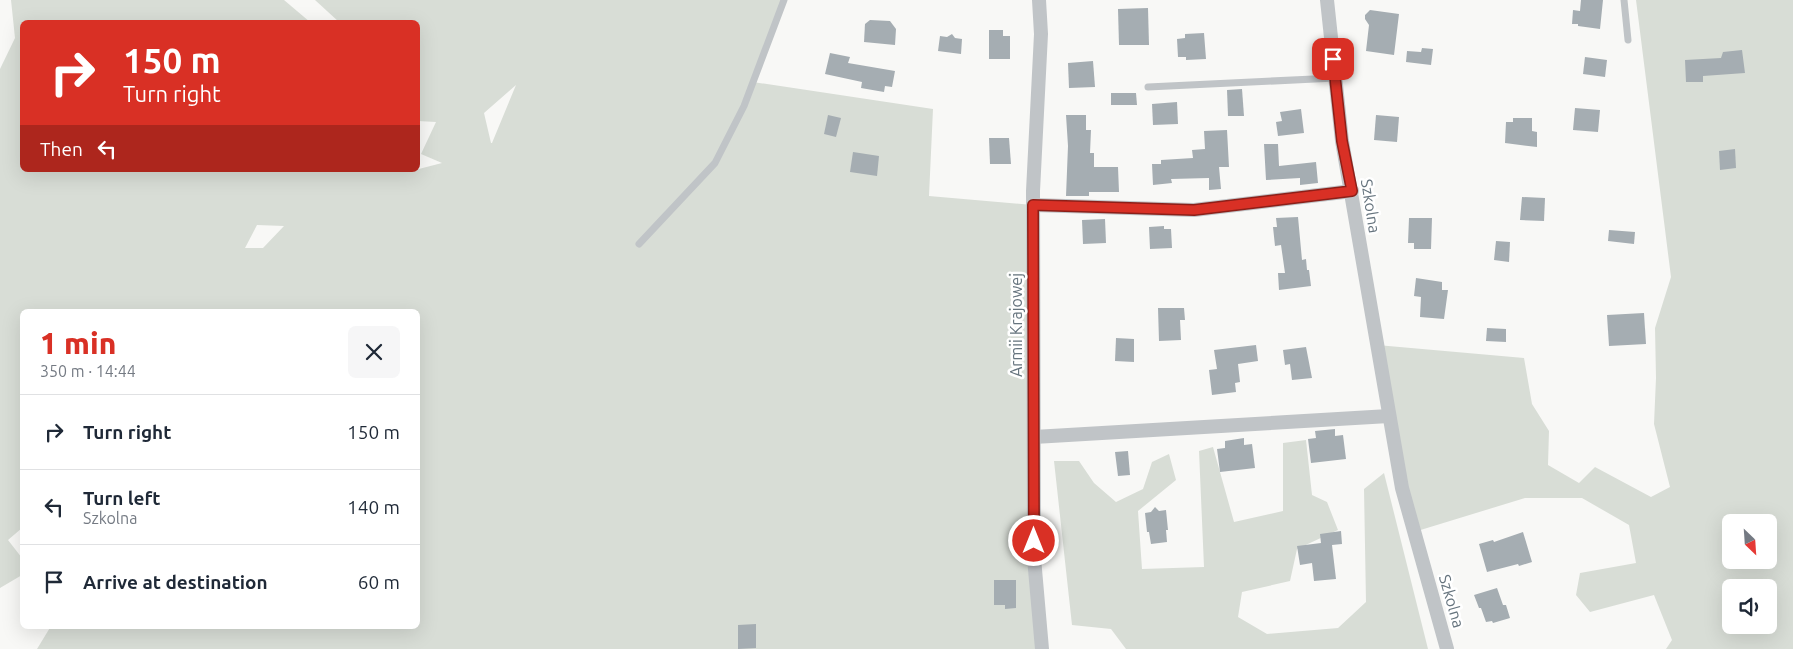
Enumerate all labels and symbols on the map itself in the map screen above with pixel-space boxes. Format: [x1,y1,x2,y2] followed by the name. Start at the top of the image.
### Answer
[1312,38,1354,80] pin
[1358,178,1384,234] street label: Szkolna
[1007,273,1025,377] street label: Armii Krajowej
[1007,514,1059,566] position arrow
[1722,514,1778,569] north arrow
[1436,572,1468,630] street label: Szkolna

